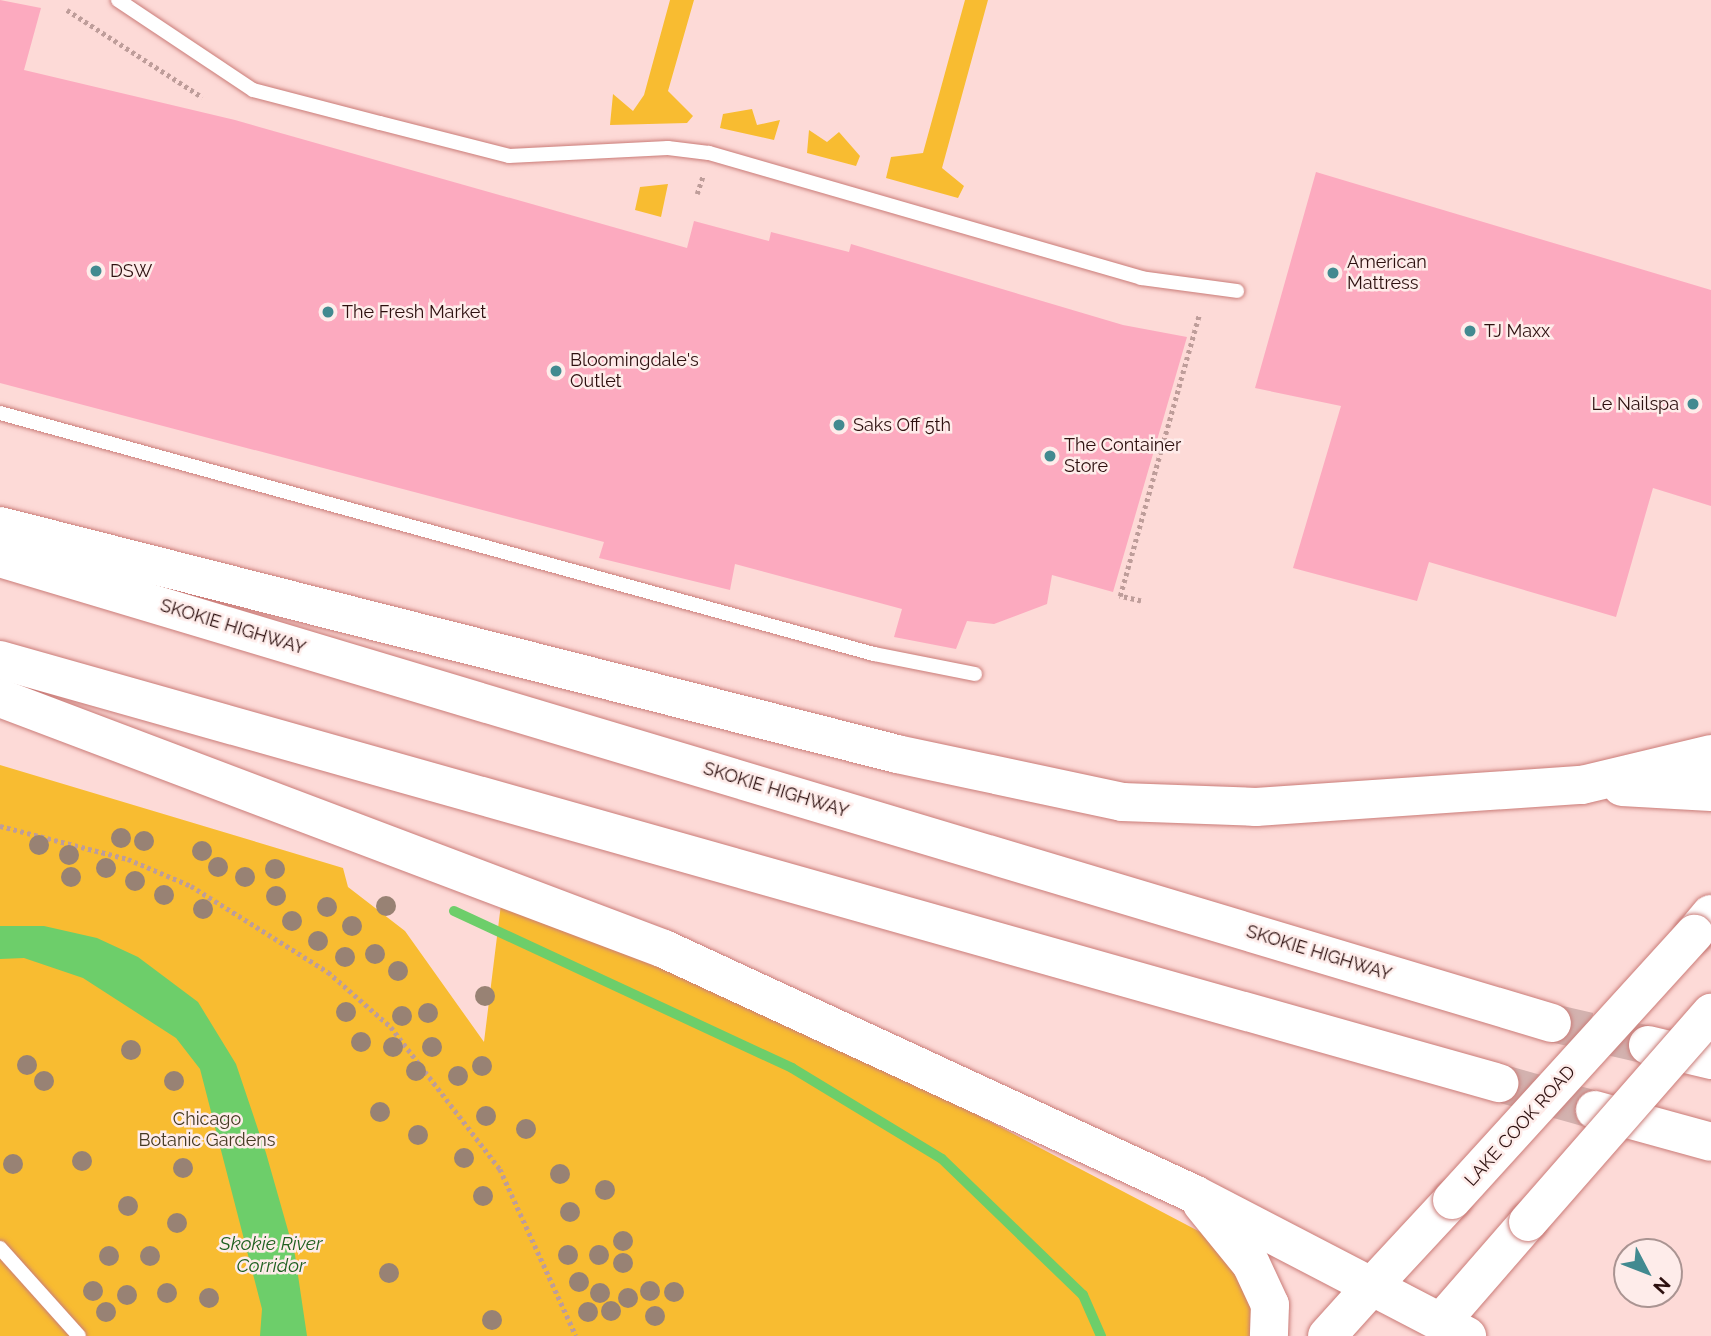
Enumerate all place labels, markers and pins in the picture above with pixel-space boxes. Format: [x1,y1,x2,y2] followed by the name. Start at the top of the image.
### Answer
[1347,252,1427,294] place label: American Mattress
[110,260,152,282] place label: DSW
[88,263,104,279] marker: DSW
[1325,265,1341,281] marker: American Mattress
[342,301,486,323] place label: The Fresh Market
[320,304,336,320] marker: The Fresh Market
[1484,320,1550,342] place label: TJ Maxx
[1462,323,1478,339] marker: TJ Maxx
[570,350,699,392] place label: Bloomingdale's Outlet
[548,363,564,379] marker: Bloomingdale's Outlet
[1592,393,1679,415] place label: Le Nailspa
[1685,396,1701,412] marker: Le Nailspa
[853,414,951,436] place label: Saks Off 5th
[831,417,847,433] marker: Saks Off 5th
[1064,435,1181,478] place label: The Container Store
[1042,448,1058,464] marker: The Container Store

